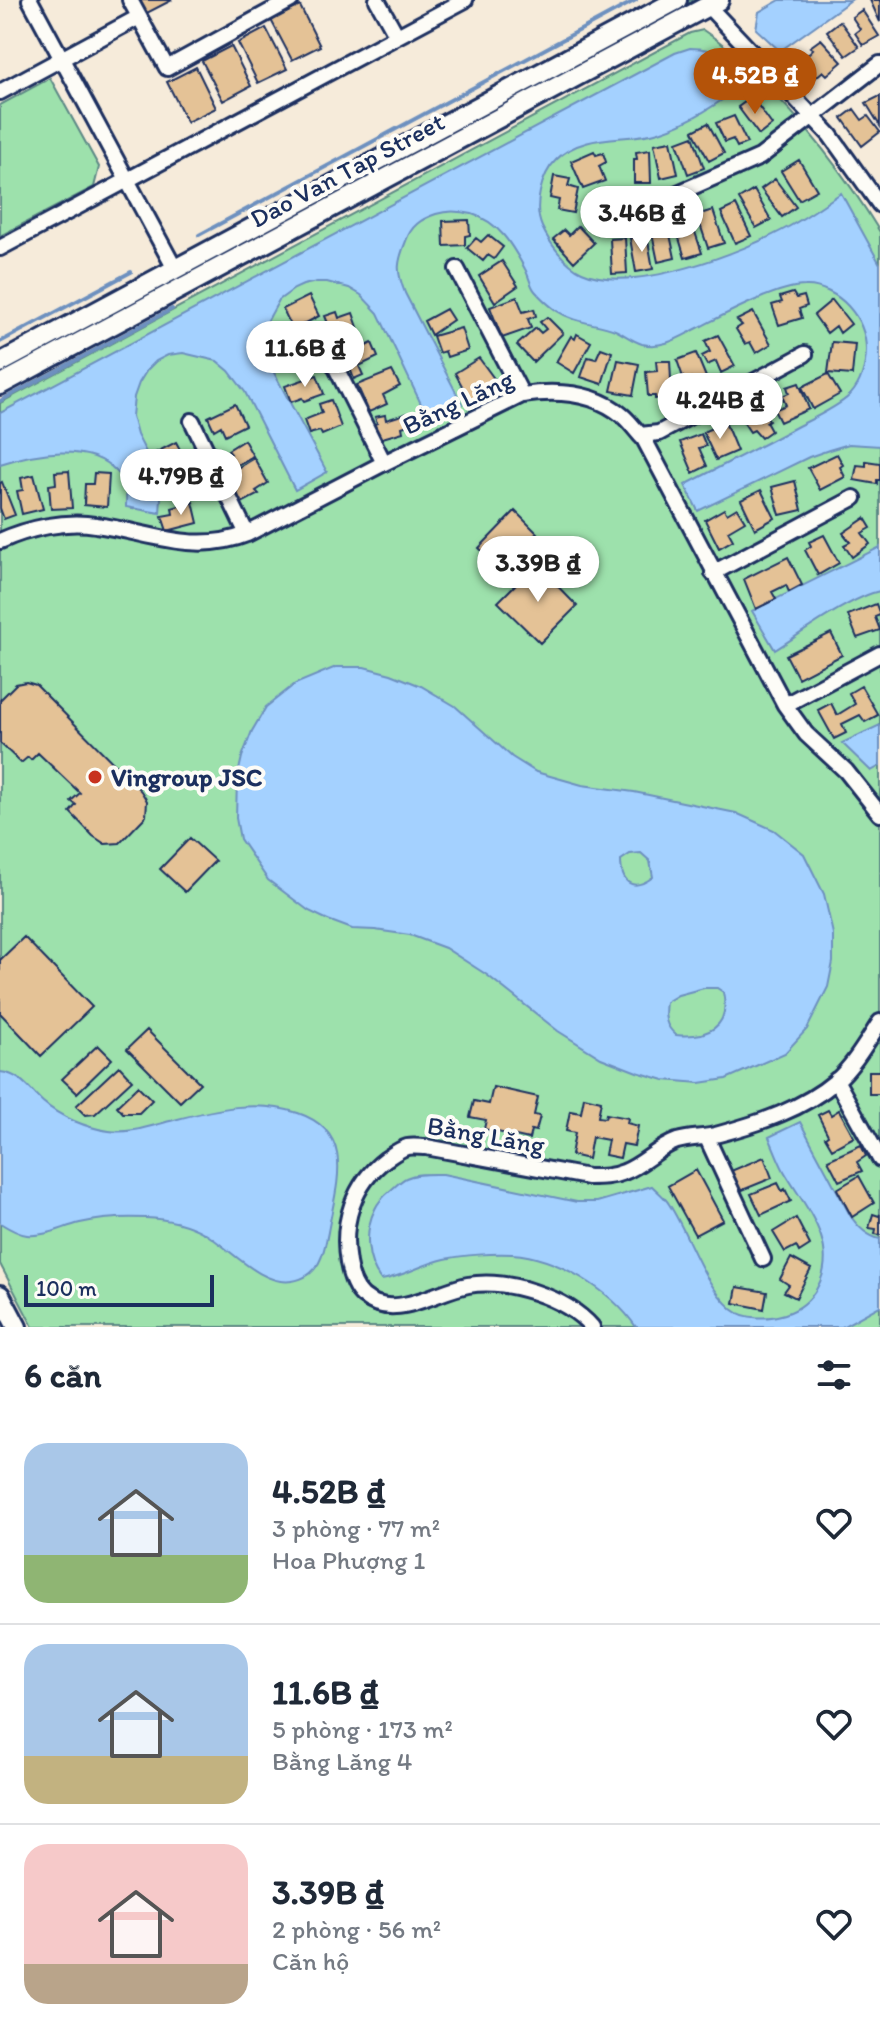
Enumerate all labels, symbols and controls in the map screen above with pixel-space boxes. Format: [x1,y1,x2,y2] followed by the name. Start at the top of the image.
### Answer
[681,48,829,116] pin: 4.52B ₫
[712,58,798,90] text: 4.52B ₫
[244,105,450,235] street label: Dao Van Tap Street
[568,186,716,254] pin: 3.46B ₫
[598,196,686,228] text: 3.46B ₫
[231,321,379,389] pin: 11.6B ₫
[264,331,346,363] text: 11.6B ₫
[397,362,519,442] street label: Bằng Lăng
[646,373,794,441] pin: 4.24B ₫
[676,383,764,415] text: 4.24B ₫
[107,449,255,517] pin: 4.79B ₫
[138,459,224,491] text: 4.79B ₫
[464,536,612,604] pin: 3.39B ₫
[495,546,581,578] text: 3.39B ₫
[111,761,263,793] place label: Vingroup JSC
[86,768,104,786] marker: Vingroup JSC
[425,1109,548,1161] street label: Bằng Lăng
[24,1271,214,1307] scale bar
[36,1275,97,1302] text: 100 m
[812,1353,856,1397] icon: filters
[24,1355,101,1396] text: 6 căn
[272,1471,385,1512] text: 4.52B ₫
[88,1475,184,1571] icon: home
[812,1501,856,1545] icon: heart
[272,1512,440,1544] text: 3 phòng · 77 m²
[272,1544,425,1576] text: Hoa Phượng 1
[272,1672,379,1713] text: 11.6B ₫
[88,1676,184,1772] icon: home
[812,1702,856,1746] icon: heart
[272,1713,453,1745] text: 5 phòng · 173 m²
[272,1745,412,1777] text: Bằng Lăng 4
[272,1872,384,1913] text: 3.39B ₫
[88,1876,184,1972] icon: home
[812,1902,856,1946] icon: heart
[272,1913,441,1945] text: 2 phòng · 56 m²
[272,1945,349,1977] text: Căn hộ

